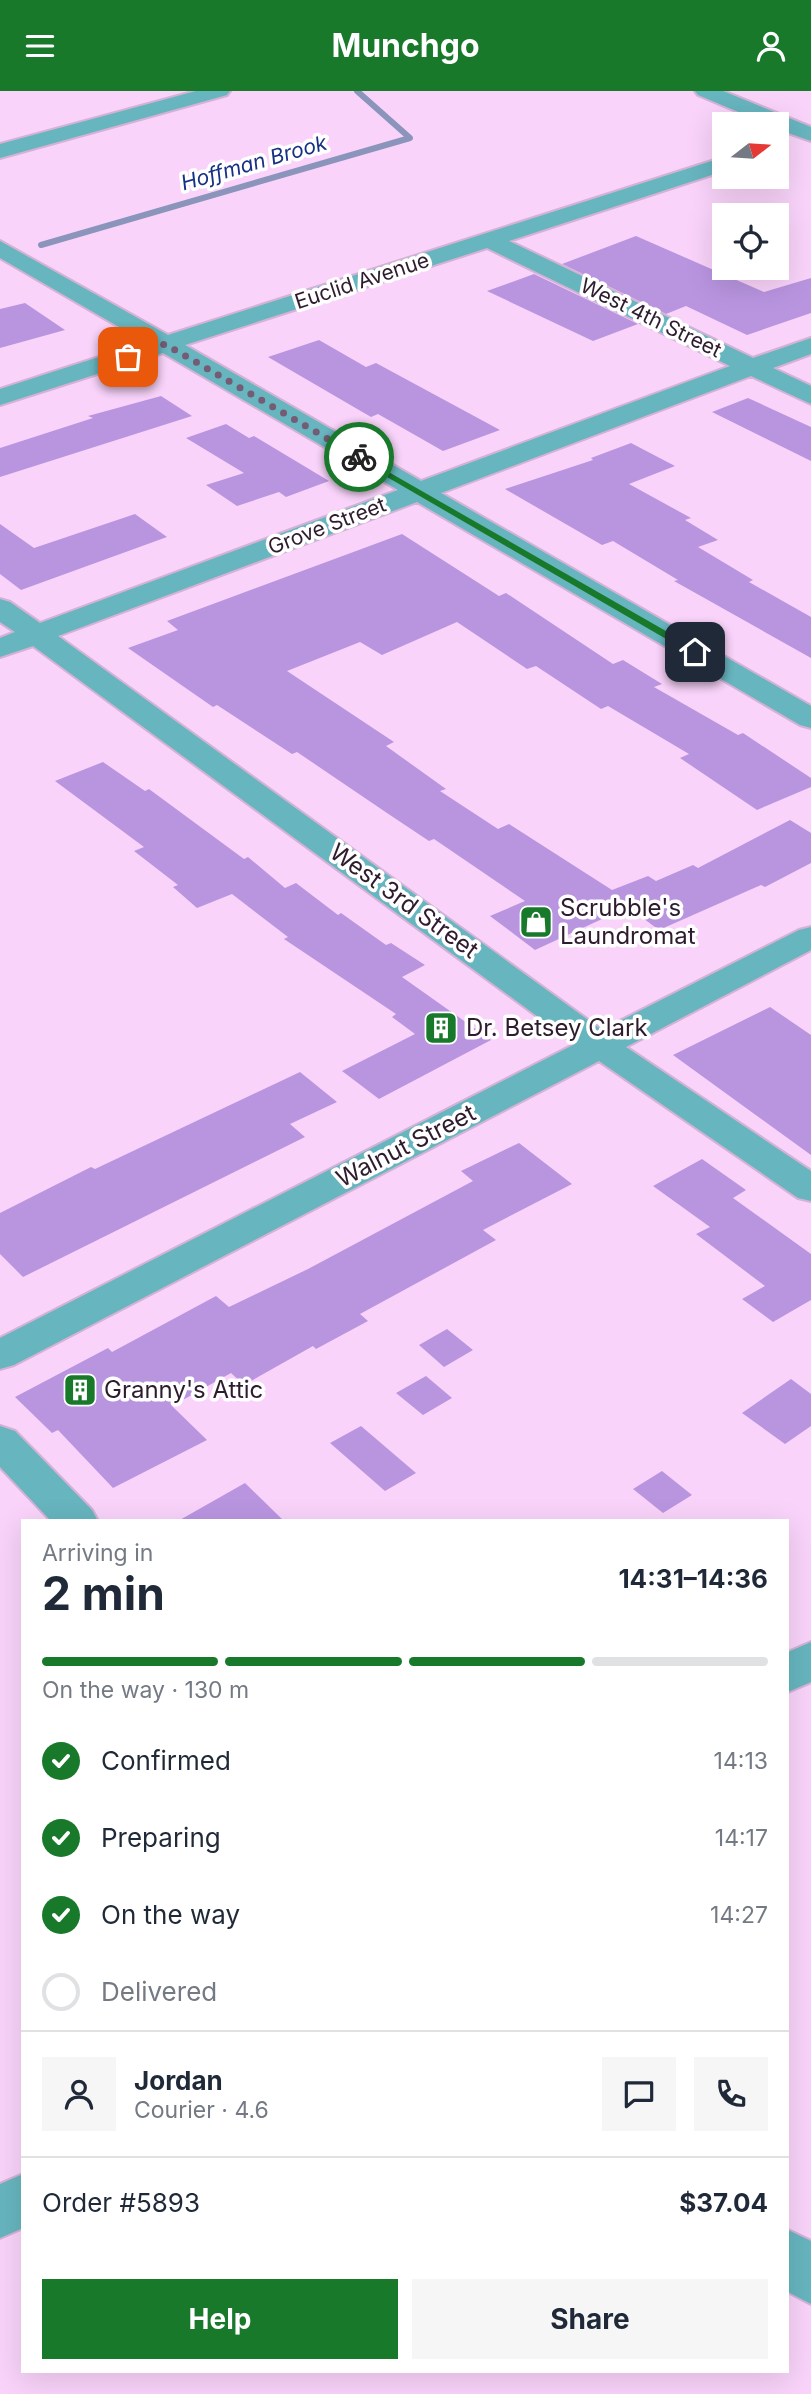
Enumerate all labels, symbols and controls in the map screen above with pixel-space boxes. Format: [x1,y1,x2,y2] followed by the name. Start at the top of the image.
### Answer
[331,26,480,65] text: Munchgo
[21,27,59,65] icon: menu
[752,27,790,65] icon: person
[712,112,789,189] north arrow
[712,112,789,280] map controls
[178,130,330,195] water label: Hoffman Brook
[712,203,789,280] button: locate
[292,247,432,314] street label: Euclid Avenue
[577,273,726,363] street label: West 4th Street
[98,327,158,387] pin
[109,338,147,376] icon: bag
[324,422,394,492] courier
[340,438,378,476] icon: bike
[264,492,389,559] street label: Grove Street
[665,622,725,682] pin
[676,633,714,671] icon: home
[324,837,484,964] street label: West 3rd Street
[560,893,696,950] place label: Scrubble's Laundromat
[517,903,555,941] shop icon: Scrubble's Laundromat
[422,1009,460,1047] building icon: Dr. Betsey Clark
[466,1013,648,1042] place label: Dr. Betsey Clark
[331,1098,480,1193] street label: Walnut Street
[61,1371,99,1409] building icon: Granny's Attic
[104,1375,263,1404] place label: Granny's Attic
[42,1539,153,1567] text: Arriving in
[618,1563,768,1594] text: 14:31–14:36
[42,1565,165,1621] text: 2 min
[42,1676,249,1704] text: On the way · 130 m
[42,1742,80,1780] icon: check
[101,1745,231,1776] text: Confirmed
[714,1747,768,1775] text: 14:13
[42,1819,80,1857] icon: check
[101,1822,221,1853] text: Preparing
[715,1824,768,1852] text: 14:17
[42,1896,80,1934] icon: check
[101,1899,240,1930] text: On the way
[710,1901,768,1929] text: 14:27
[101,1976,217,2007] text: Delivered
[42,2057,116,2131] button: person
[602,2057,676,2131] button: chat
[694,2057,768,2131] button: phone
[134,2065,223,2096] text: Jordan
[134,2096,269,2124] text: Courier · 4.6
[42,2187,200,2218] text: Order #5893
[679,2187,768,2218] text: $37.04
[42,2279,398,2359] button: Help
[412,2279,768,2359] button: Share

